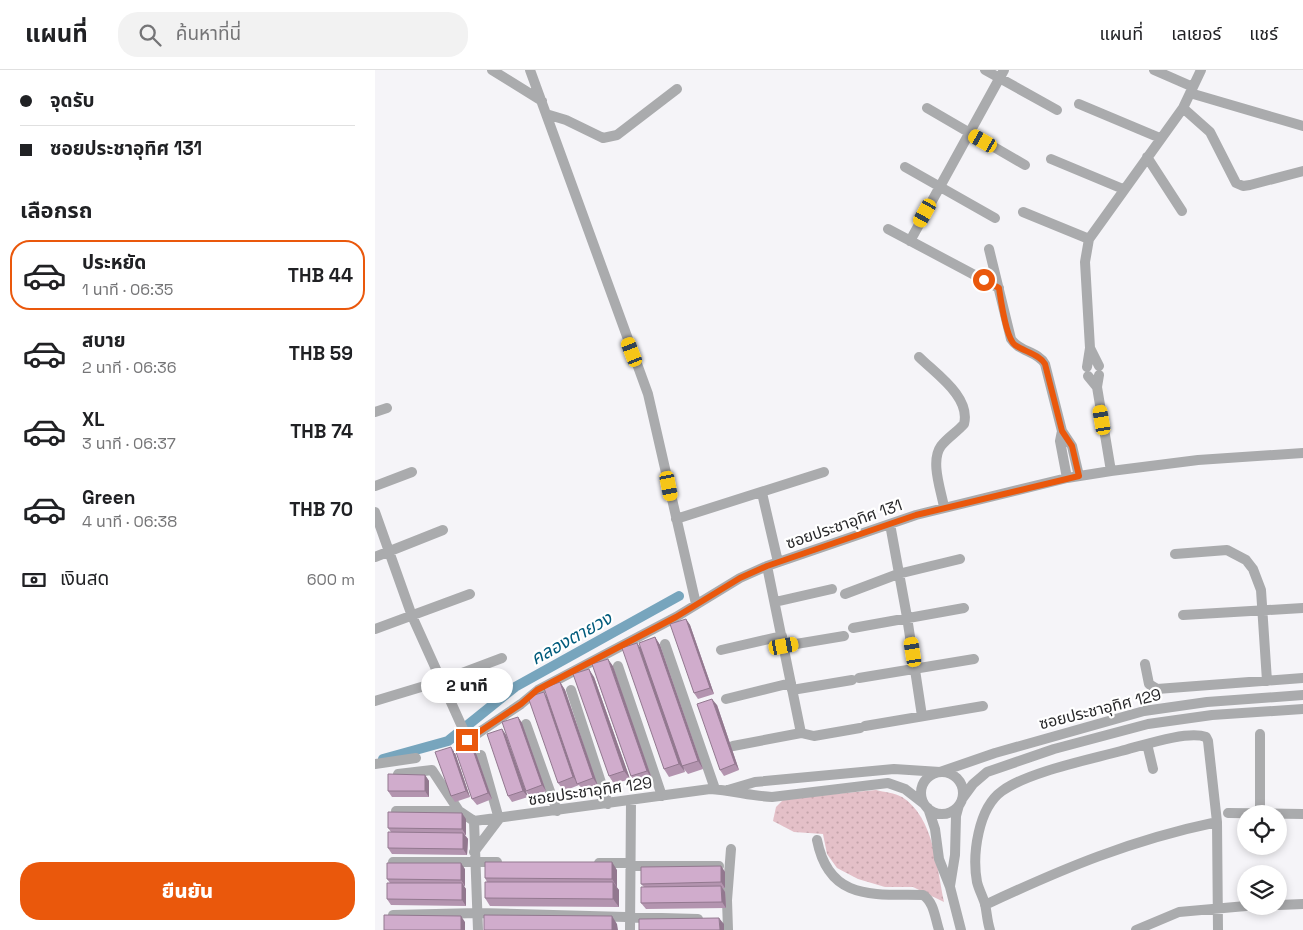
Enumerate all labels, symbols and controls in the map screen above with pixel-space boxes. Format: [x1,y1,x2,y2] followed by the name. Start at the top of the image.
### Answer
[118,12,468,57] search box
[25,18,88,49] text: แผนที่
[136,21,164,49] icon: search
[176,21,241,46] text: ค้นหาที่นี่
[1099,22,1143,45] text: แผนที่
[1171,22,1221,45] text: เลเยอร์
[1249,22,1278,45] text: แชร์
[50,88,95,113] text: จุดรับ
[966,127,999,155] car
[50,136,202,161] text: ซอยประชาอุทิศ 131
[20,196,93,224] text: เลือกรถ
[911,196,938,230] car
[82,250,146,275] text: ประหยัด
[22,253,67,298] icon: car
[288,263,353,288] text: THB 44
[973,269,995,291] route start
[82,279,173,300] text: 1 นาที · 06:35
[82,328,126,353] text: สบาย
[22,331,67,376] icon: car
[619,335,644,369] car
[289,341,353,366] text: THB 59
[82,357,177,378] text: 2 นาที · 06:36
[1092,404,1111,436] car
[82,407,105,432] text: XL
[22,409,67,454] icon: car
[290,419,353,444] text: THB 74
[82,433,176,454] text: 3 นาที · 06:37
[658,470,679,502] car
[82,485,135,510] text: Green
[22,487,67,532] icon: car
[783,494,905,554] street label: ซอยประชาอุทิศ 131
[289,497,353,522] text: THB 70
[82,511,177,532] text: 4 นาที · 06:38
[20,566,48,594] icon: cash
[60,566,109,591] text: เงินสด
[307,569,355,590] text: 600 m
[526,606,617,670] water label: คลองตายวง
[767,636,800,656] car
[903,636,922,668] car
[421,668,513,702] callout: 2 นาที
[446,675,488,696] text: 2 นาที
[1037,684,1163,734] street label: ซอยประชาอุทิศ 129
[456,729,478,751] route end
[527,772,653,810] street label: ซอยประชาอุทิศ 129
[1237,805,1287,915] map controls
[1237,805,1287,855] button: locate
[20,862,355,920] button: ยืนยัน
[1237,865,1287,915] button: layers

